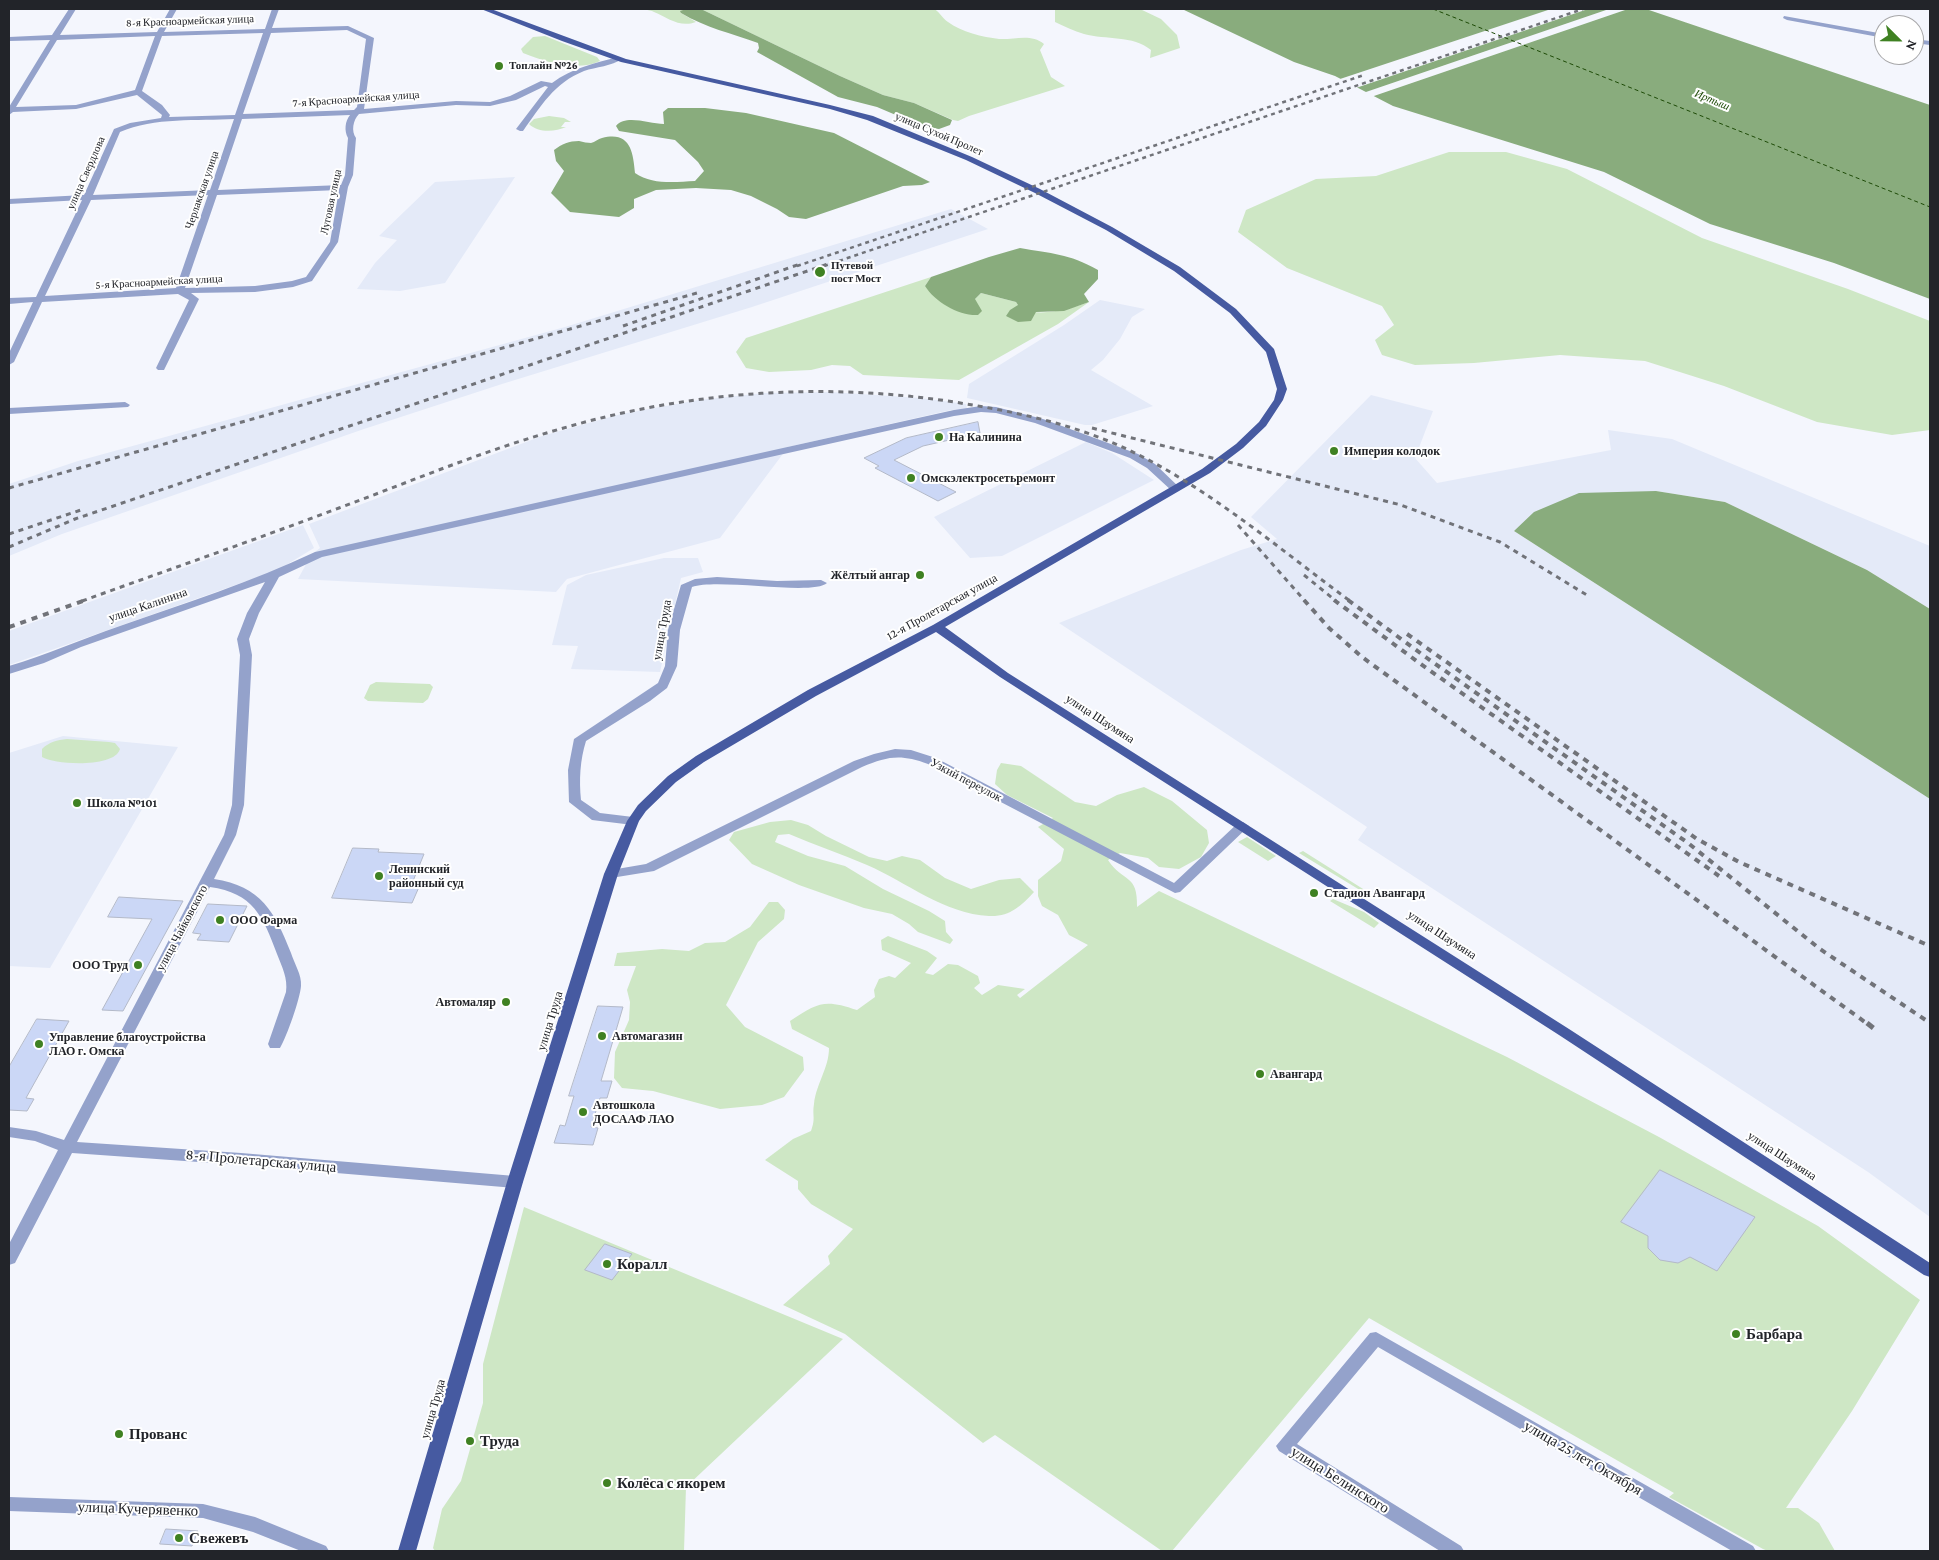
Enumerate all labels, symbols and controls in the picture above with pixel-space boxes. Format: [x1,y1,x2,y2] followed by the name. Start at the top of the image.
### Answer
[126,12,254,30] street label: 8-я Красноармейская улица
[1874,15,1924,65] north arrow
[1903,38,1921,53] text: N
[509,59,578,73] place label: Топлайн №26
[493,60,505,72] marker: Топлайн №26
[1692,87,1732,113] water label: Иртыш
[292,88,420,110] street label: 7-я Красноармейская улица
[893,110,985,158] street label: улица Сухой Пролет
[64,134,108,212] street label: улица Свердлова
[182,149,222,231] street label: Черлакская улица
[318,168,344,236] street label: Луговая улица
[831,259,881,285] place label: Путевой пост Мост
[813,265,827,279] marker: Путевой пост Мост
[95,272,223,292] street label: 5-я Красноармейская улица
[949,430,1022,444] place label: На Калинина
[933,431,945,443] marker: На Калинина
[1344,444,1440,458] place label: Империя колодок
[1328,445,1340,457] marker: Империя колодок
[921,471,1055,485] place label: Омскэлектросетьремонт
[905,472,917,484] marker: Омскэлектросетьремонт
[831,568,910,582] place label: Жёлтый ангар
[914,569,926,581] marker: Жёлтый ангар
[884,571,1000,643] street label: 12-я Пролетарская улица
[107,585,189,625] street label: улица Калинина
[650,599,674,661] street label: улица Труда
[1063,691,1137,747] street label: улица Шаумяна
[928,755,1004,805] street label: Узкий переулок
[87,796,157,810] place label: Школа №101
[71,797,83,809] marker: Школа №101
[389,862,463,890] place label: Ленинский районный суд
[373,870,385,882] marker: Ленинский районный суд
[153,882,211,974] street label: улица Чайковского
[1324,886,1425,900] place label: Стадион Авангард
[1308,887,1320,899] marker: Стадион Авангард
[1405,907,1479,963] street label: улица Шаумяна
[230,913,297,927] place label: ООО Фарма
[214,914,226,926] marker: ООО Фарма
[72,958,128,972] place label: ООО Труд
[132,959,144,971] marker: ООО Труд
[534,990,566,1052] street label: улица Труда
[436,995,496,1009] place label: Автомаляр
[500,996,512,1008] marker: Автомаляр
[612,1029,683,1043] place label: Автомагазин
[49,1030,206,1058] place label: Управление благоустройства ЛАО г. Омска
[596,1030,608,1042] marker: Автомагазин
[33,1038,45,1050] marker: Управление благоустройства ЛАО г. Омска
[1270,1067,1322,1081] place label: Авангард
[1254,1068,1266,1080] marker: Авангард
[593,1098,674,1126] place label: Автошкола ДОСААФ ЛАО
[577,1106,589,1118] marker: Автошкола ДОСААФ ЛАО
[1745,1128,1819,1184] street label: улица Шаумяна
[185,1145,337,1177] street label: 8-я Пролетарская улица
[617,1255,667,1273] place label: Коралл
[601,1258,613,1270] marker: Коралл
[1746,1325,1803,1343] place label: Барбара
[1730,1328,1742,1340] marker: Барбара
[418,1378,448,1440] street label: улица Труда
[1521,1417,1645,1499] street label: улица 25 лет Октября
[129,1425,187,1443] place label: Прованс
[113,1428,125,1440] marker: Прованс
[480,1432,519,1450] place label: Труда
[464,1435,476,1447] marker: Труда
[1287,1443,1393,1517] street label: улица Белинского
[617,1474,726,1492] place label: Колёса с якорем
[601,1477,613,1489] marker: Колёса с якорем
[77,1498,199,1520] street label: улица Кучерявенко
[189,1529,248,1547] place label: Свежевъ
[173,1532,185,1544] marker: Свежевъ

